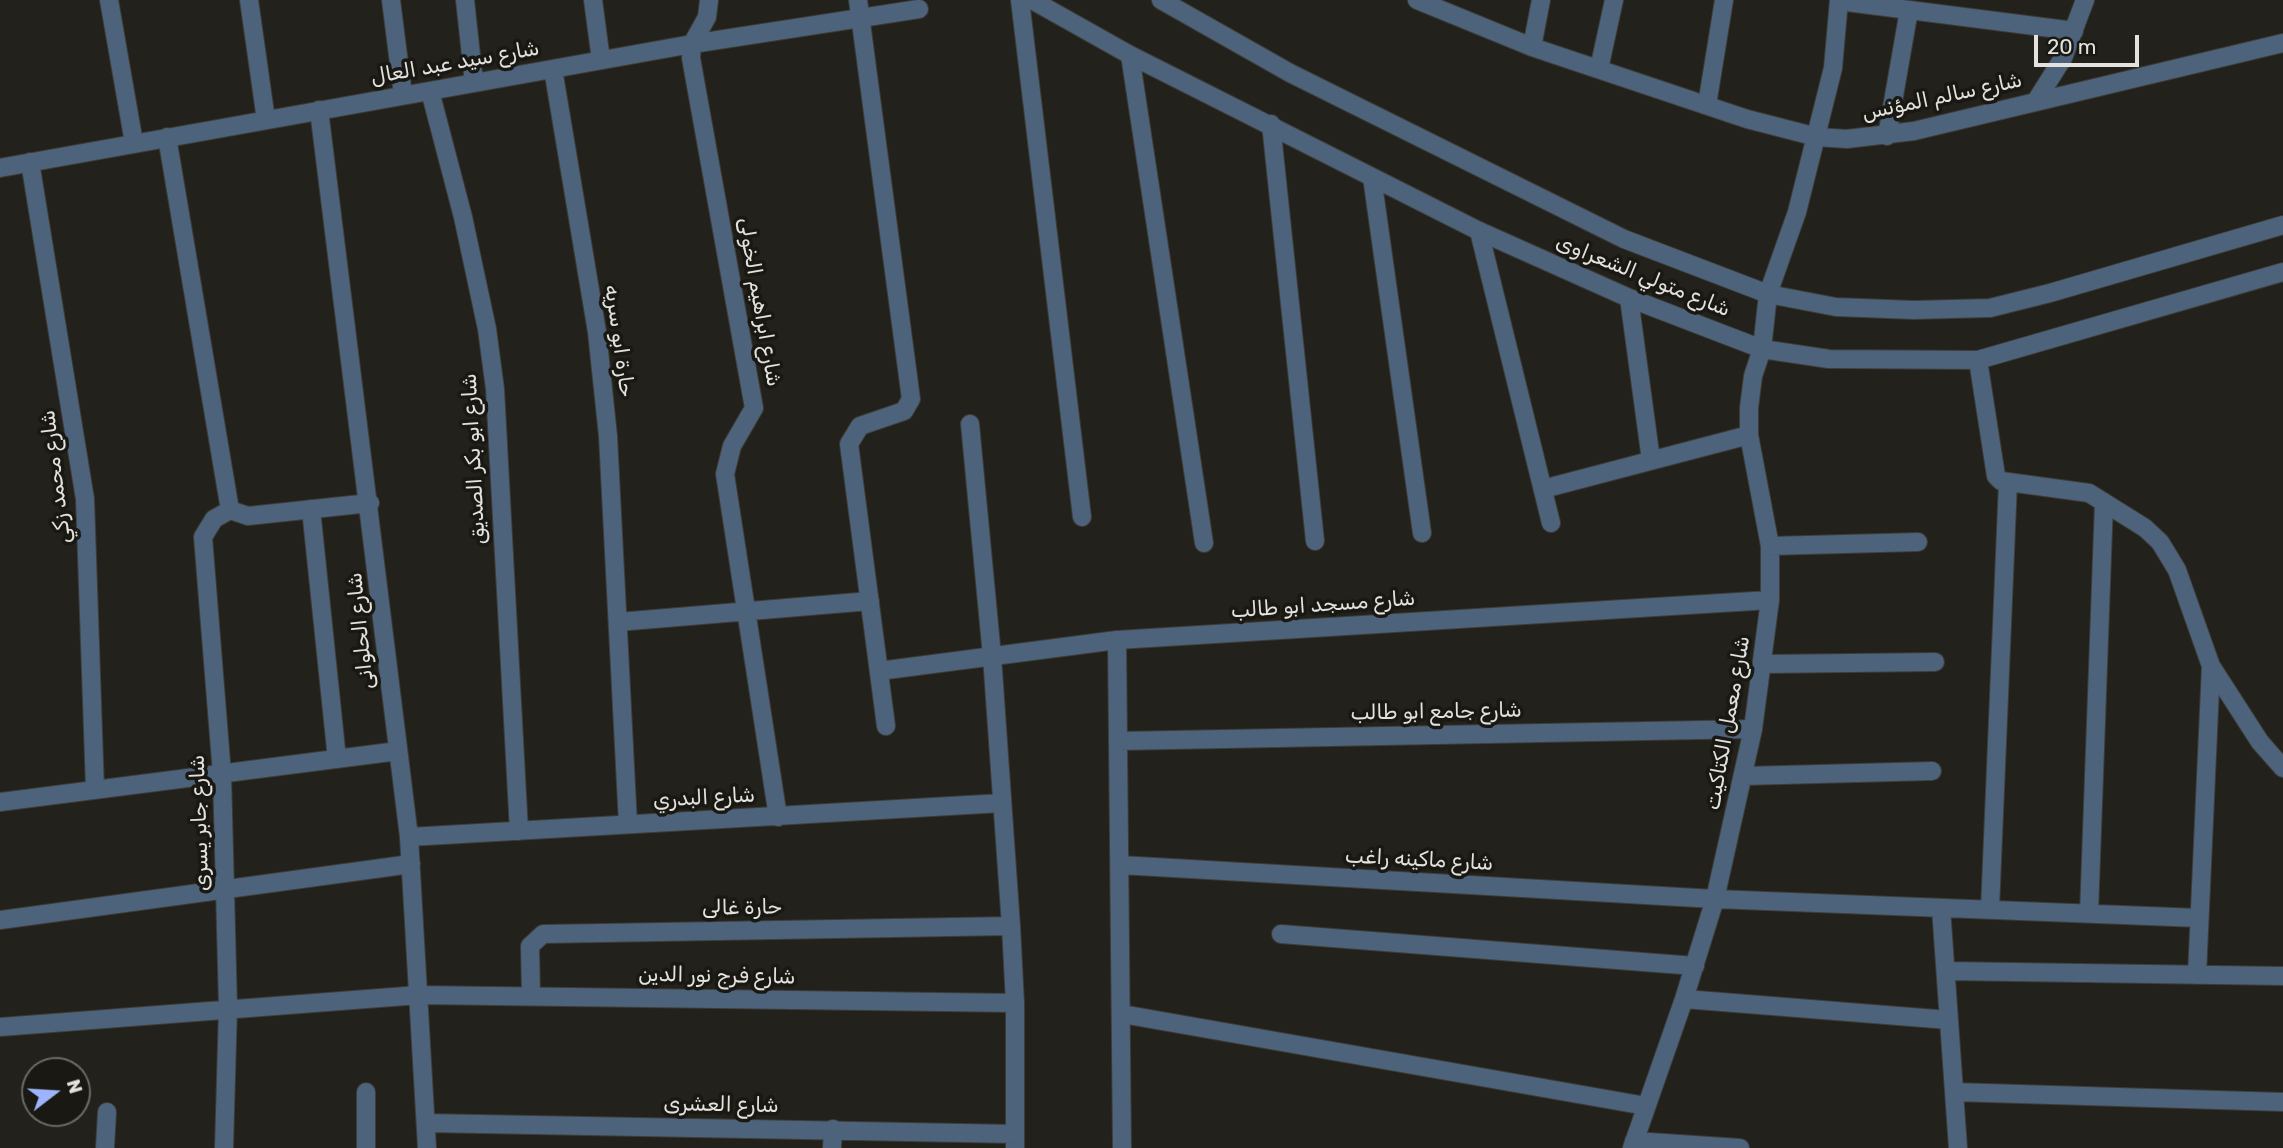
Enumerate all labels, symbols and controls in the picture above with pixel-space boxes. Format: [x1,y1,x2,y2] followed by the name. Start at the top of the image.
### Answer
[2038,21,2143,65] scale bar
[2047,34,2096,59] text: 20 m
[369,36,541,90] street label: شارع سيد عبد العال
[1860,68,2024,126] street label: شارع سالم المؤنس
[732,215,786,389] street label: شارع ابراهيم الخولى
[1552,230,1734,322] street label: شارع متولي الشعراوى
[599,283,639,399] street label: حارة ابو سريه
[457,373,491,545] street label: شارع ابو بكر الصديق
[35,409,77,545] street label: شارع محمد زكي
[342,571,380,691] street label: شارع الحلوانى
[1230,586,1416,624] street label: شارع مسجد ابو طالب
[1700,634,1756,812] street label: شارع معمل الكتاكيت
[1350,698,1522,726] street label: شارع جامع ابو طالب
[185,754,215,892] street label: شارع جابر يسرى
[652,783,756,813] street label: شارع البدري
[1344,844,1494,876] street label: شارع ماكينه راغب
[702,895,782,921] street label: حارة غالى
[638,962,796,990] street label: شارع فرج نور الدين
[21,1057,91,1127] north arrow
[62,1076,88,1096] text: N
[663,1091,779,1119] street label: شارع العشرى

